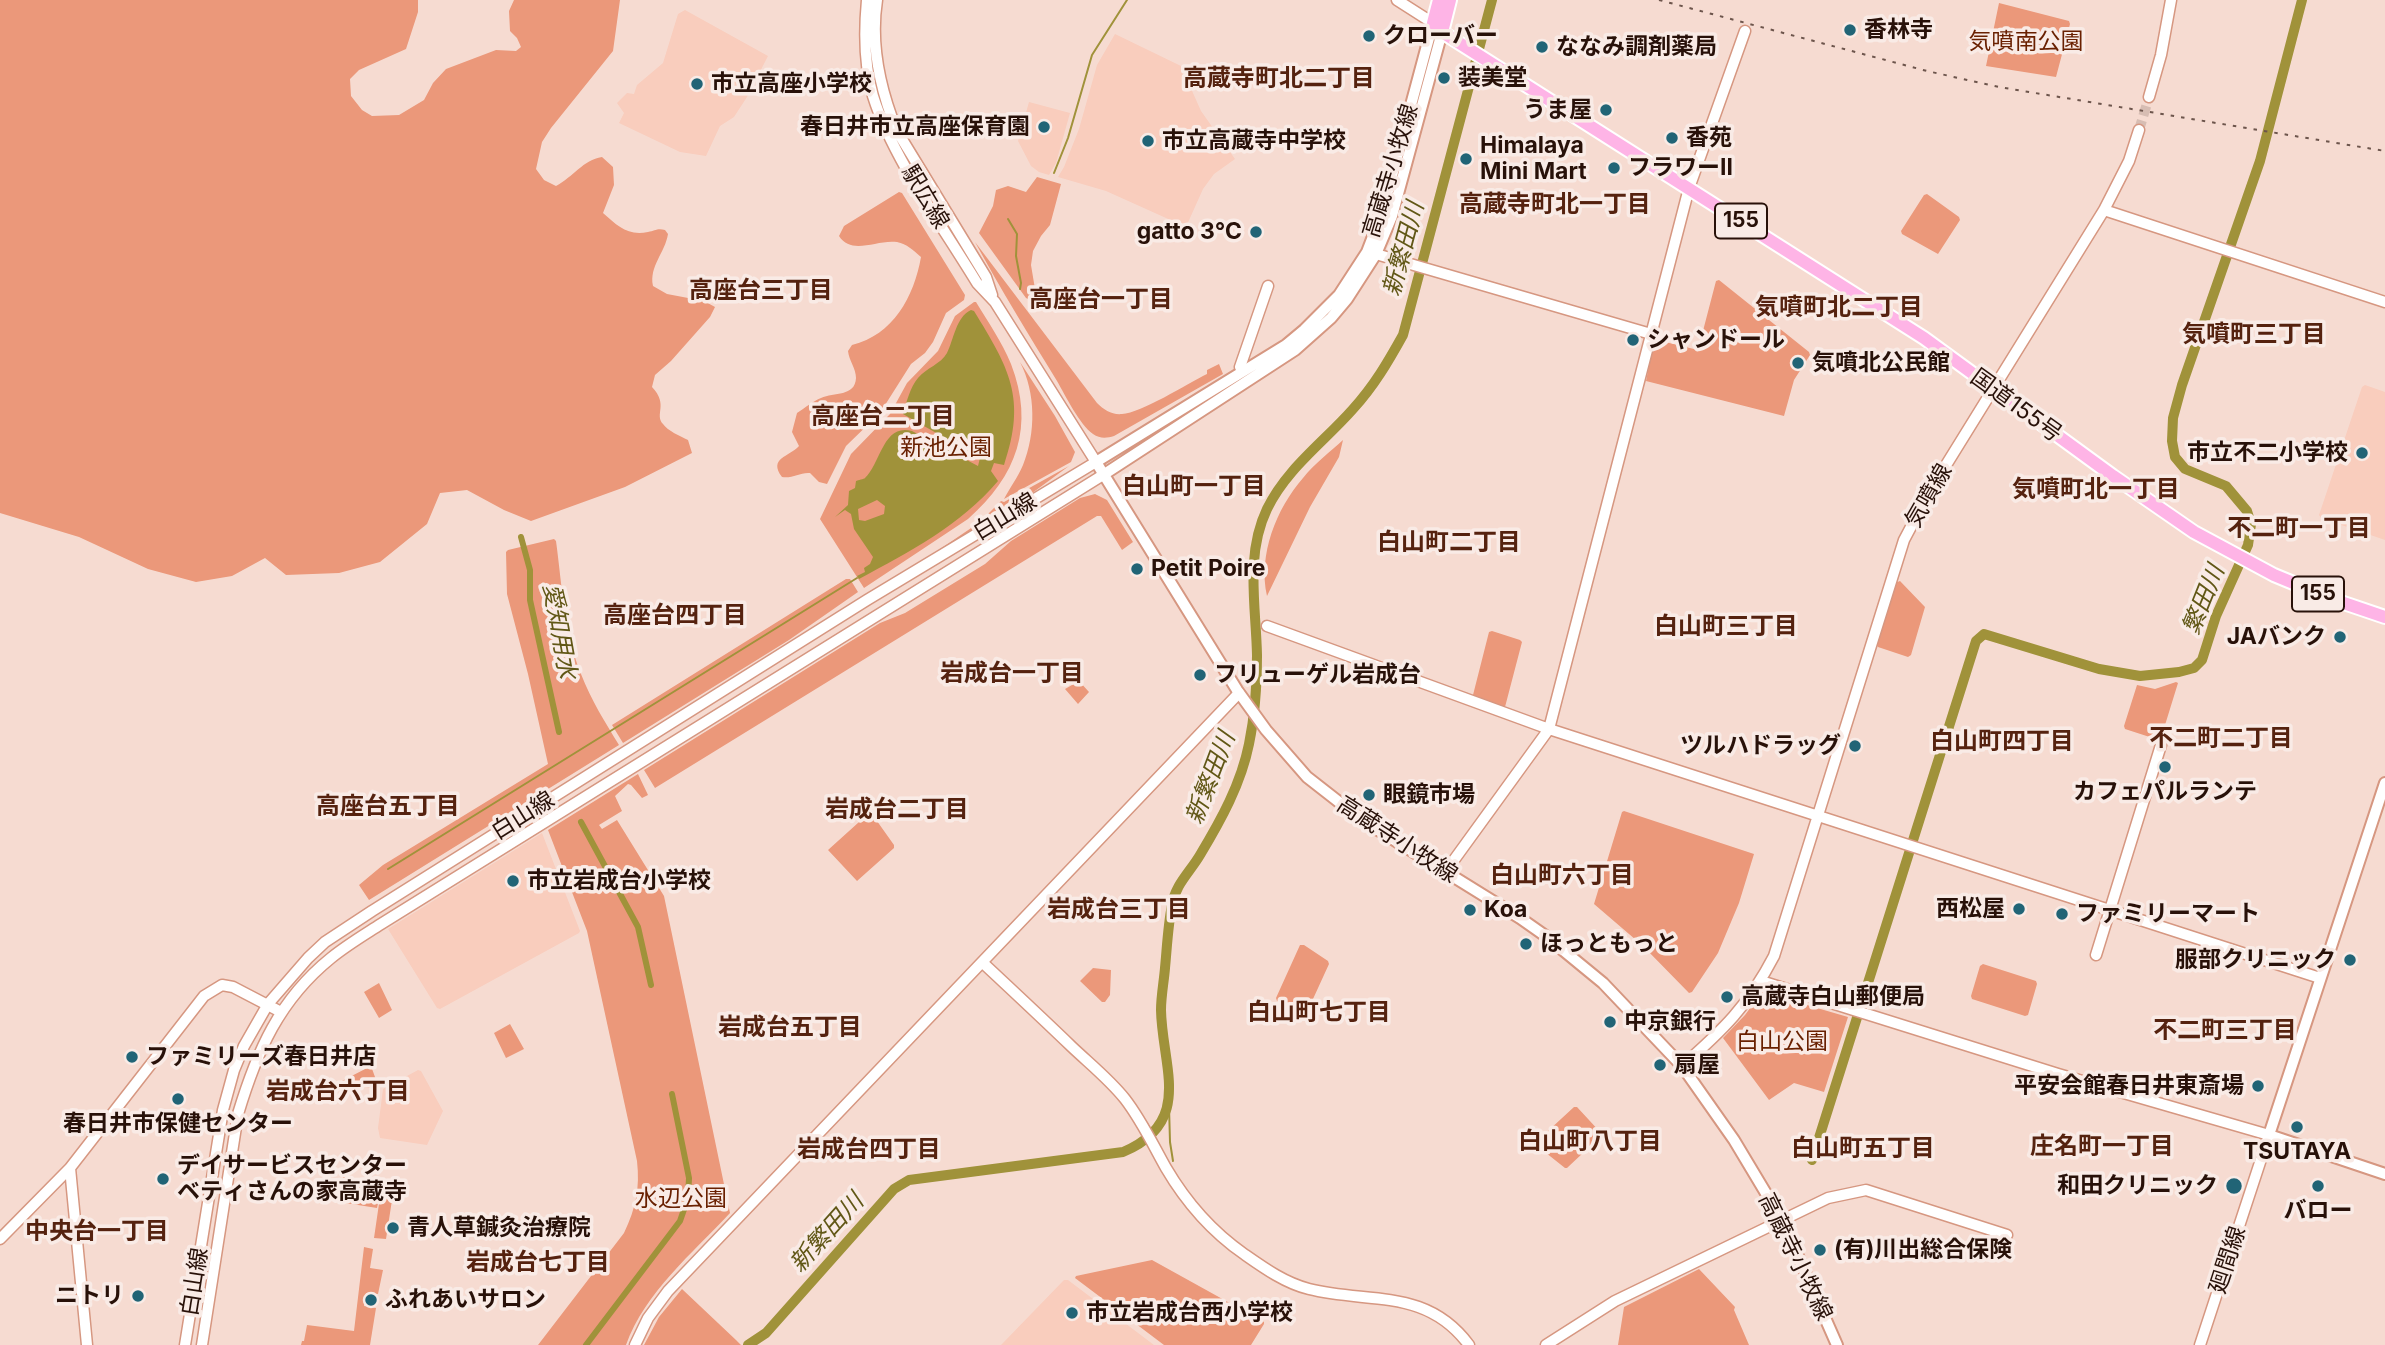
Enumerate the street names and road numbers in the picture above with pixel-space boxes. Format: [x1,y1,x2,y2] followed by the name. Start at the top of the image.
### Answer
[1358,101,1424,241] street label: 高蔵寺小牧線
[895,160,955,234] street label: 駅広線
[1715,204,1767,238] road number: 155
[1965,364,2067,448] street label: 国道155号
[1900,459,1958,533] street label: 気噴線
[968,487,1042,547] street label: 白山線
[2292,576,2344,612] road number: 155
[486,786,560,846] street label: 白山線
[1332,791,1462,889] street label: 高蔵寺小牧線
[1752,1189,1838,1325] street label: 高蔵寺小牧線
[2204,1223,2252,1297] street label: 廻間線
[176,1246,214,1318] street label: 白山線

